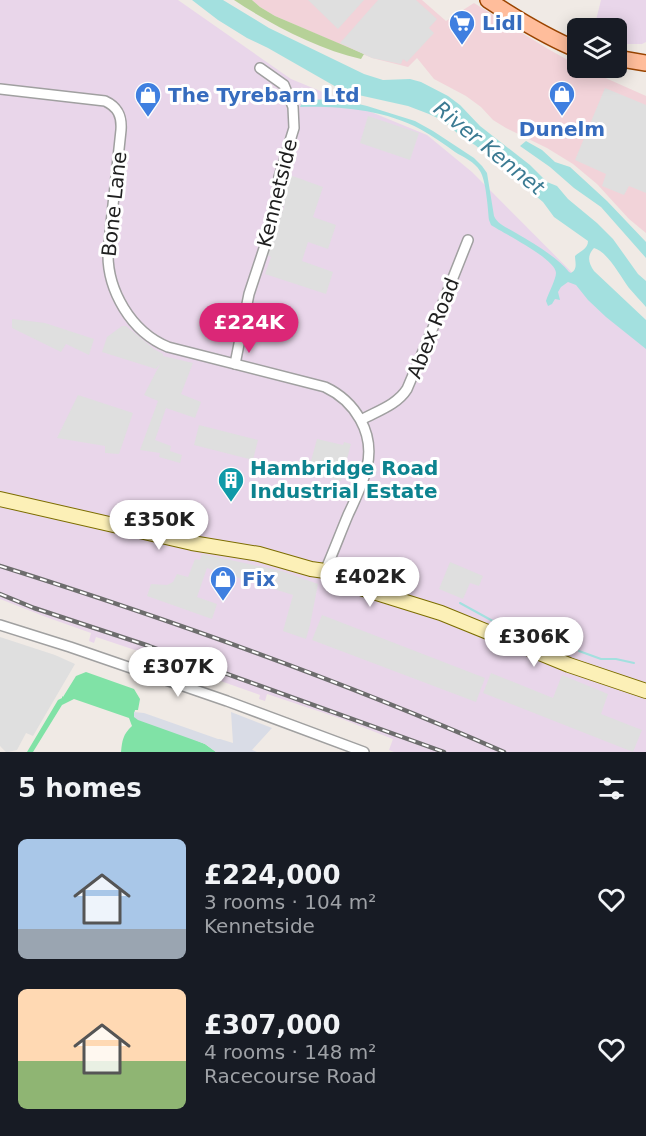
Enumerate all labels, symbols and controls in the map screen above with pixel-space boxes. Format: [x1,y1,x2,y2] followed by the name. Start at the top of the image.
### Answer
[447,8,477,46] supermarket icon: Lidl
[482,11,523,35] place label: Lidl
[567,18,627,78] map controls
[567,18,627,78] button: layers
[547,79,577,117] shop icon: Dunelm
[133,80,163,118] shop icon: The Tyrebarn Ltd
[168,83,360,107] place label: The Tyrebarn Ltd
[429,96,550,200] water label: River Kennet
[519,117,605,141] place label: Dunelm
[252,136,302,250] street label: Kennetside
[97,150,131,258] street label: Bone Lane
[402,274,464,382] street label: Abex Road
[207,303,291,354] pin: £224K
[213,310,285,334] text: £224K
[250,456,438,503] place label: Hambridge Road Industrial Estate
[216,465,246,503] building icon: Hambridge Road Industrial Estate
[117,500,201,551] pin: £350K
[123,507,195,531] text: £350K
[328,557,412,608] pin: £402K
[208,564,238,602] shop icon: Fix
[334,564,406,588] text: £402K
[242,567,276,591] place label: Fix
[492,617,576,668] pin: £306K
[498,624,570,648] text: £306K
[136,647,220,698] pin: £307K
[142,654,214,678] text: £307K
[595,772,628,805] icon: filters
[18,773,142,803] text: 5 homes
[204,860,341,890] text: £224,000
[66,863,138,935] icon: home
[595,883,628,916] icon: heart
[204,890,376,914] text: 3 rooms · 104 m²
[204,914,315,938] text: Kennetside
[204,1010,341,1040] text: £307,000
[66,1013,138,1085] icon: home
[595,1033,628,1066] icon: heart
[204,1040,376,1064] text: 4 rooms · 148 m²
[204,1064,376,1088] text: Racecourse Road

